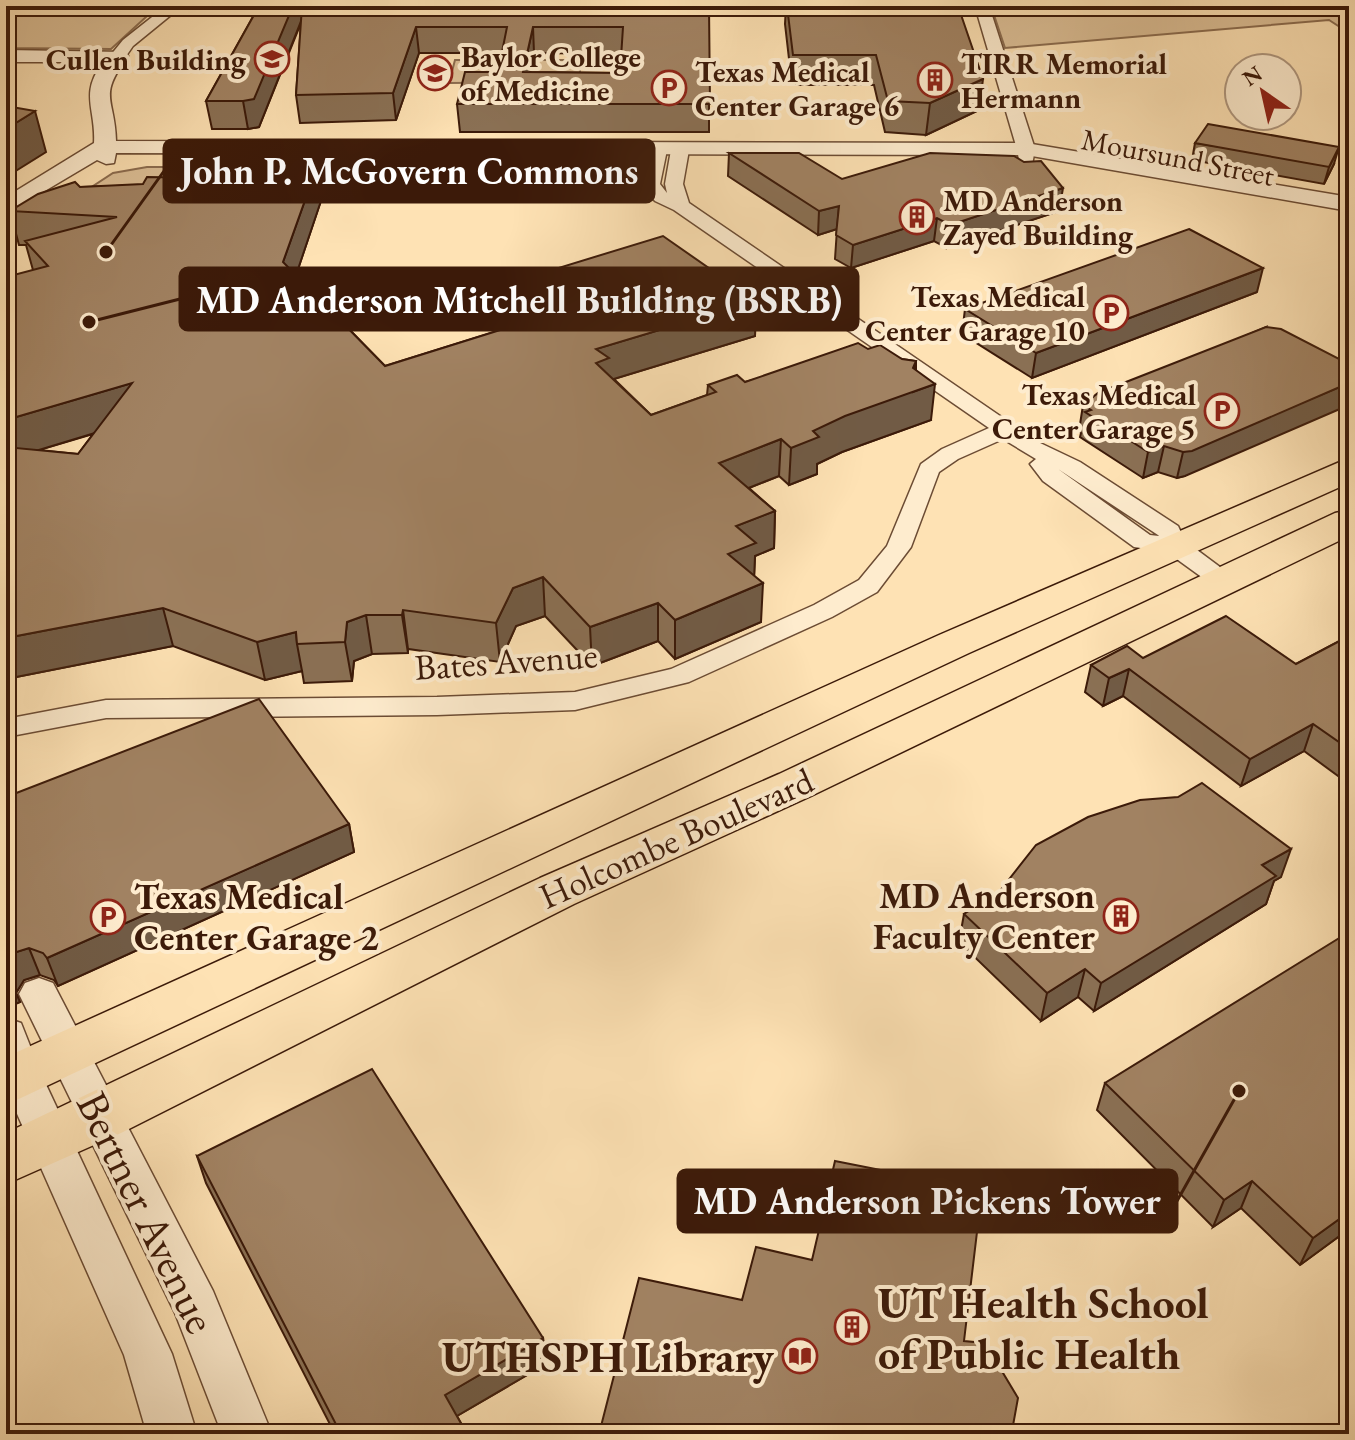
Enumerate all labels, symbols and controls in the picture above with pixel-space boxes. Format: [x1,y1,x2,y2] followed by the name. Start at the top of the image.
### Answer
[461,37,641,110] place label: Baylor College of Medicine
[46,40,247,79] place label: Cullen Building
[253,40,291,78] school or university icon: Cullen Building
[961,44,1168,117] place label: TIRR Memorial Hermann
[695,52,899,125] place label: Texas Medical Center Garage 6
[1223,52,1303,132] north arrow
[416,54,454,92] school or university icon: Baylor College of Medicine
[1237,59,1268,93] text: N
[916,61,954,99] building icon: TIRR Memorial Hermann
[650,69,688,107] parking icon: Texas Medical Center Garage 6
[1078,119,1278,195] street label: Moursund Street
[164,140,654,202] callout: John P. McGovern Commons
[176,146,638,195] text: John P. McGovern Commons
[943,181,1134,254] place label: MD Anderson Zayed Building
[898,198,936,236] building icon: MD Anderson Zayed Building
[180,268,858,330] callout: MD Anderson Mitchell Building (BSRB)
[196,275,842,324] text: MD Anderson Mitchell Building (BSRB)
[865,277,1085,350] place label: Texas Medical Center Garage 10
[1092,294,1130,332] parking icon: Texas Medical Center Garage 10
[992,375,1196,448] place label: Texas Medical Center Garage 5
[1203,392,1241,430] parking icon: Texas Medical Center Garage 5
[413,631,599,691] street label: Bates Avenue
[532,756,821,919] street label: Holcombe Boulevard
[873,872,1095,960] place label: MD Anderson Faculty Center
[134,873,379,961] place label: Texas Medical Center Garage 2
[1102,897,1140,935] building icon: MD Anderson Faculty Center
[89,898,127,936] parking icon: Texas Medical Center Garage 2
[64,1082,230,1342] street label: Bertner Avenue
[678,1170,1177,1232] callout: MD Anderson Pickens Tower
[693,1176,1161,1225] text: MD Anderson Pickens Tower
[878,1274,1209,1382] place label: UT Health School of Public Health
[833,1308,871,1346] building icon: UT Health School of Public Health
[442,1328,775,1385] place label: UTHSPH Library
[781,1337,819,1375] library icon: UTHSPH Library

